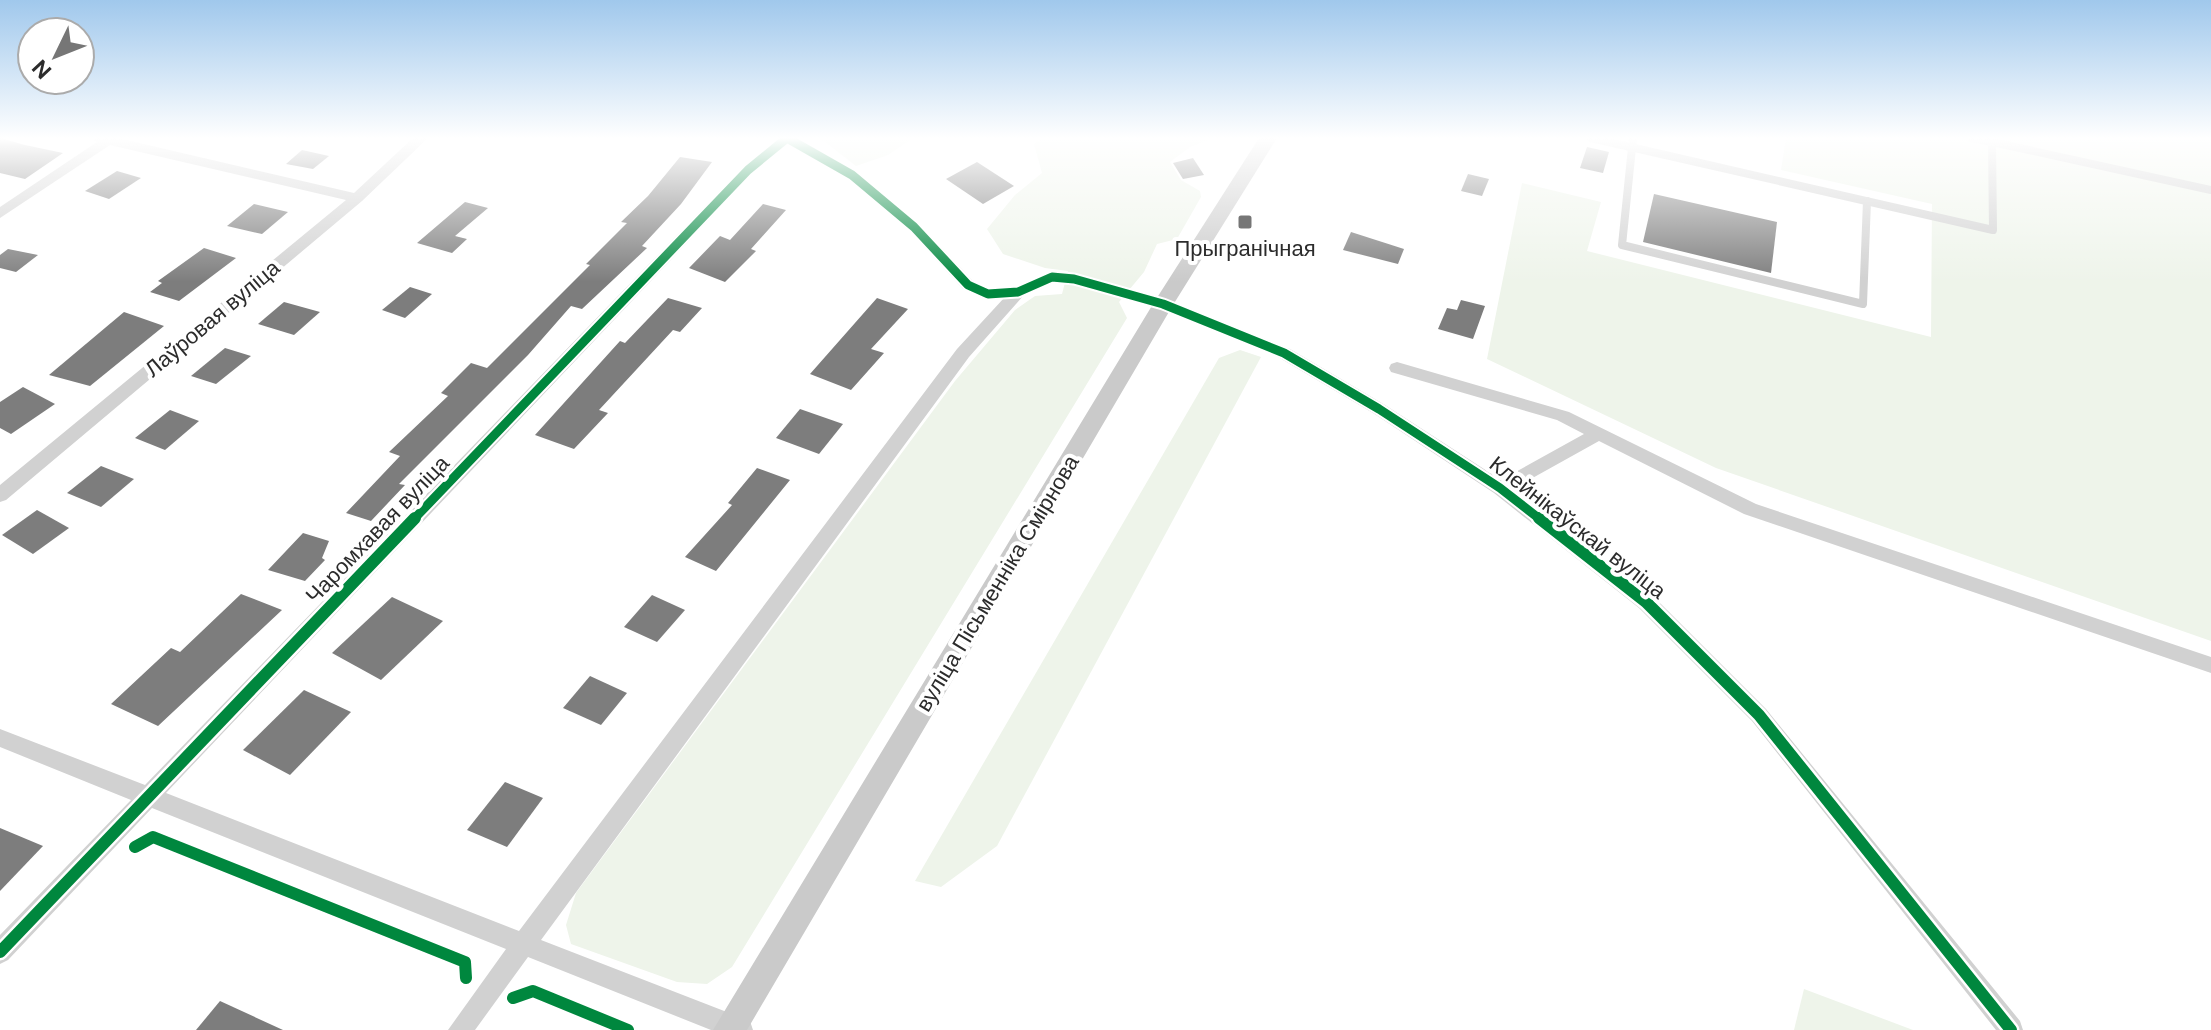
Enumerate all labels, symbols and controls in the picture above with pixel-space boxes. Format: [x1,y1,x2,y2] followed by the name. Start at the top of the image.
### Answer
[16,16,96,96] north arrow
[26,54,58,85] text: N
[1236,213,1254,231] marker: Прыгранічная
[1174,234,1316,263] place label: Прыгранічная
[139,253,287,383] street label: Лаўровая вуліца
[299,449,456,610] street label: Чаромхавая вуліца
[909,449,1086,717] street label: вуліца Пісьменніка Смірнова
[1484,449,1672,606] street label: Клейнікаўскай вуліца

